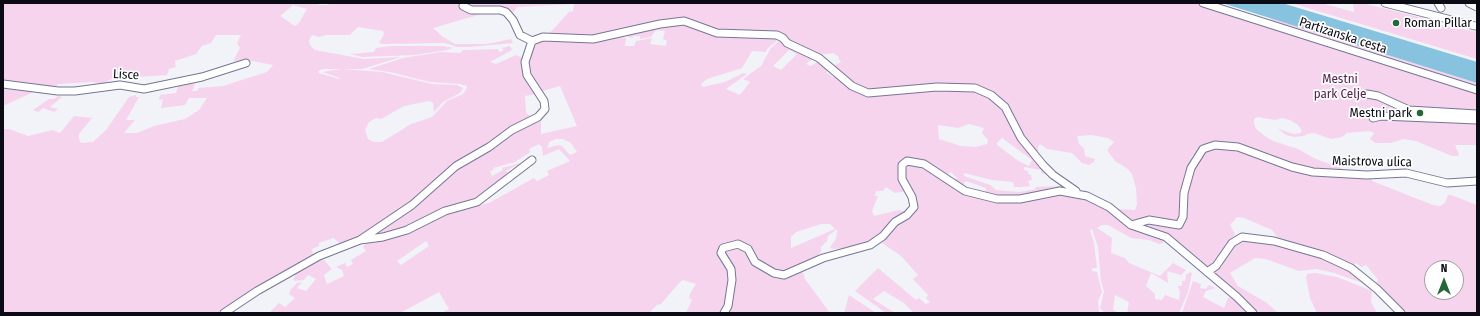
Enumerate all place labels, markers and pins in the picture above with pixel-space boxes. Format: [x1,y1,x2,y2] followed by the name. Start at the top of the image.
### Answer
[1404,15,1472,31] place label: Roman Pillar
[1391,18,1401,28] marker: Roman Pillar
[1350,105,1412,121] place label: Mestni park
[1415,108,1425,118] marker: Mestni park

